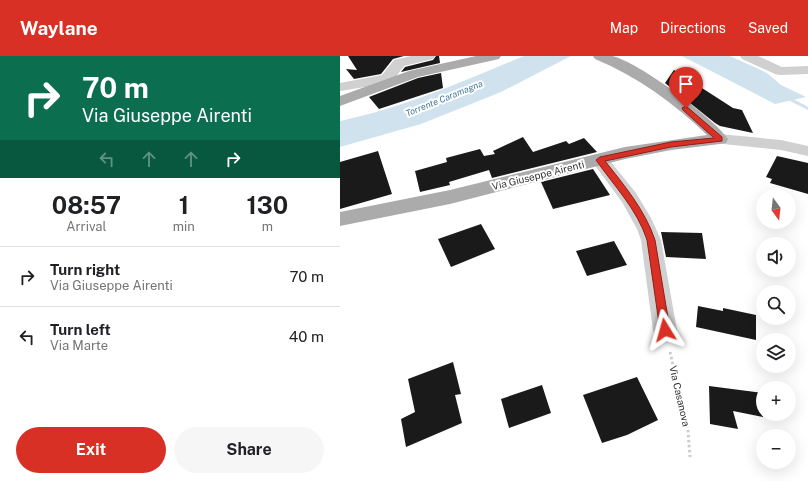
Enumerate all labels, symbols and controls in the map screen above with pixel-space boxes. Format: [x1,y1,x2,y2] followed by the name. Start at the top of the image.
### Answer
[20,17,98,39] text: Waylane
[610,20,638,36] text: Map
[660,20,726,36] text: Directions
[748,20,788,36] text: Saved
[669,67,703,108] pin
[82,71,149,104] text: 70 m
[16,72,68,124] icon: right
[675,73,697,95] icon: arrive
[404,77,484,119] water label: Torrente Caramagna
[82,105,252,126] text: Via Giuseppe Airenti
[96,148,118,170] icon: left
[138,148,160,170] icon: ahead
[180,148,202,170] icon: ahead
[222,148,244,170] icon: right
[491,158,585,192] street label: Via Giuseppe Airenti
[756,189,796,229] north arrow
[756,189,796,469] map controls
[52,191,121,219] text: 08:57
[179,191,189,219] text: 1
[247,191,288,219] text: 130
[66,219,106,234] text: Arrival
[173,219,195,234] text: min
[262,219,273,234] text: m
[756,237,796,277] button: sound
[50,261,120,278] text: Turn right
[16,266,38,288] icon: right
[289,268,324,285] text: 70 m
[50,278,173,293] text: Via Giuseppe Airenti
[756,285,796,325] button: search
[644,309,686,351] position arrow
[50,321,111,338] text: Turn left
[16,326,38,348] icon: left
[289,328,324,345] text: 40 m
[756,333,796,373] button: layers
[50,338,108,353] text: Via Marte
[667,365,693,427] street label: Via Casanova
[756,381,796,421] button: +
[16,427,166,473] button: Exit
[174,427,324,473] button: Share
[756,429,796,469] button: −

